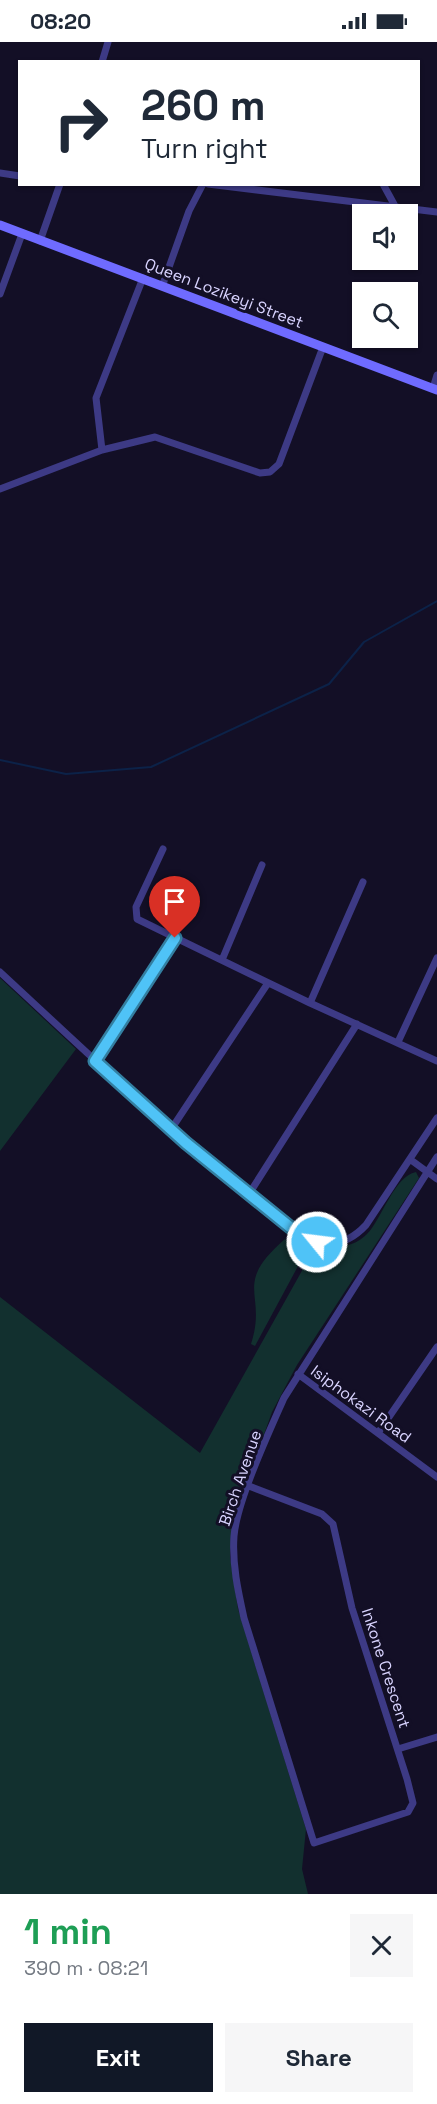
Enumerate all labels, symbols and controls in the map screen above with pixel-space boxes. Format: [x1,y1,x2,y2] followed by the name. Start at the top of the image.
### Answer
[30,7,91,35] text: 08:20
[141,79,266,132] text: 260 m
[42,84,120,162] icon: right
[141,131,268,166] text: Turn right
[352,204,418,348] map controls
[352,204,418,270] button: sound
[142,253,306,333] street label: Queen Lozikeyi Street
[352,282,418,348] button: search
[149,876,200,938] pin
[158,885,191,918] icon: arrive
[285,1210,349,1274] position arrow
[306,1360,416,1448] street label: Isiphokazi Road
[214,1427,266,1529] street label: Birch Avenue
[357,1605,415,1731] street label: Inkone Crescent
[24,1909,112,1955] text: 1 min
[350,1914,413,1977] button: close
[24,1955,148,1981] text: 390 m · 08:21
[24,2023,213,2092] button: Exit
[225,2023,413,2092] button: Share

